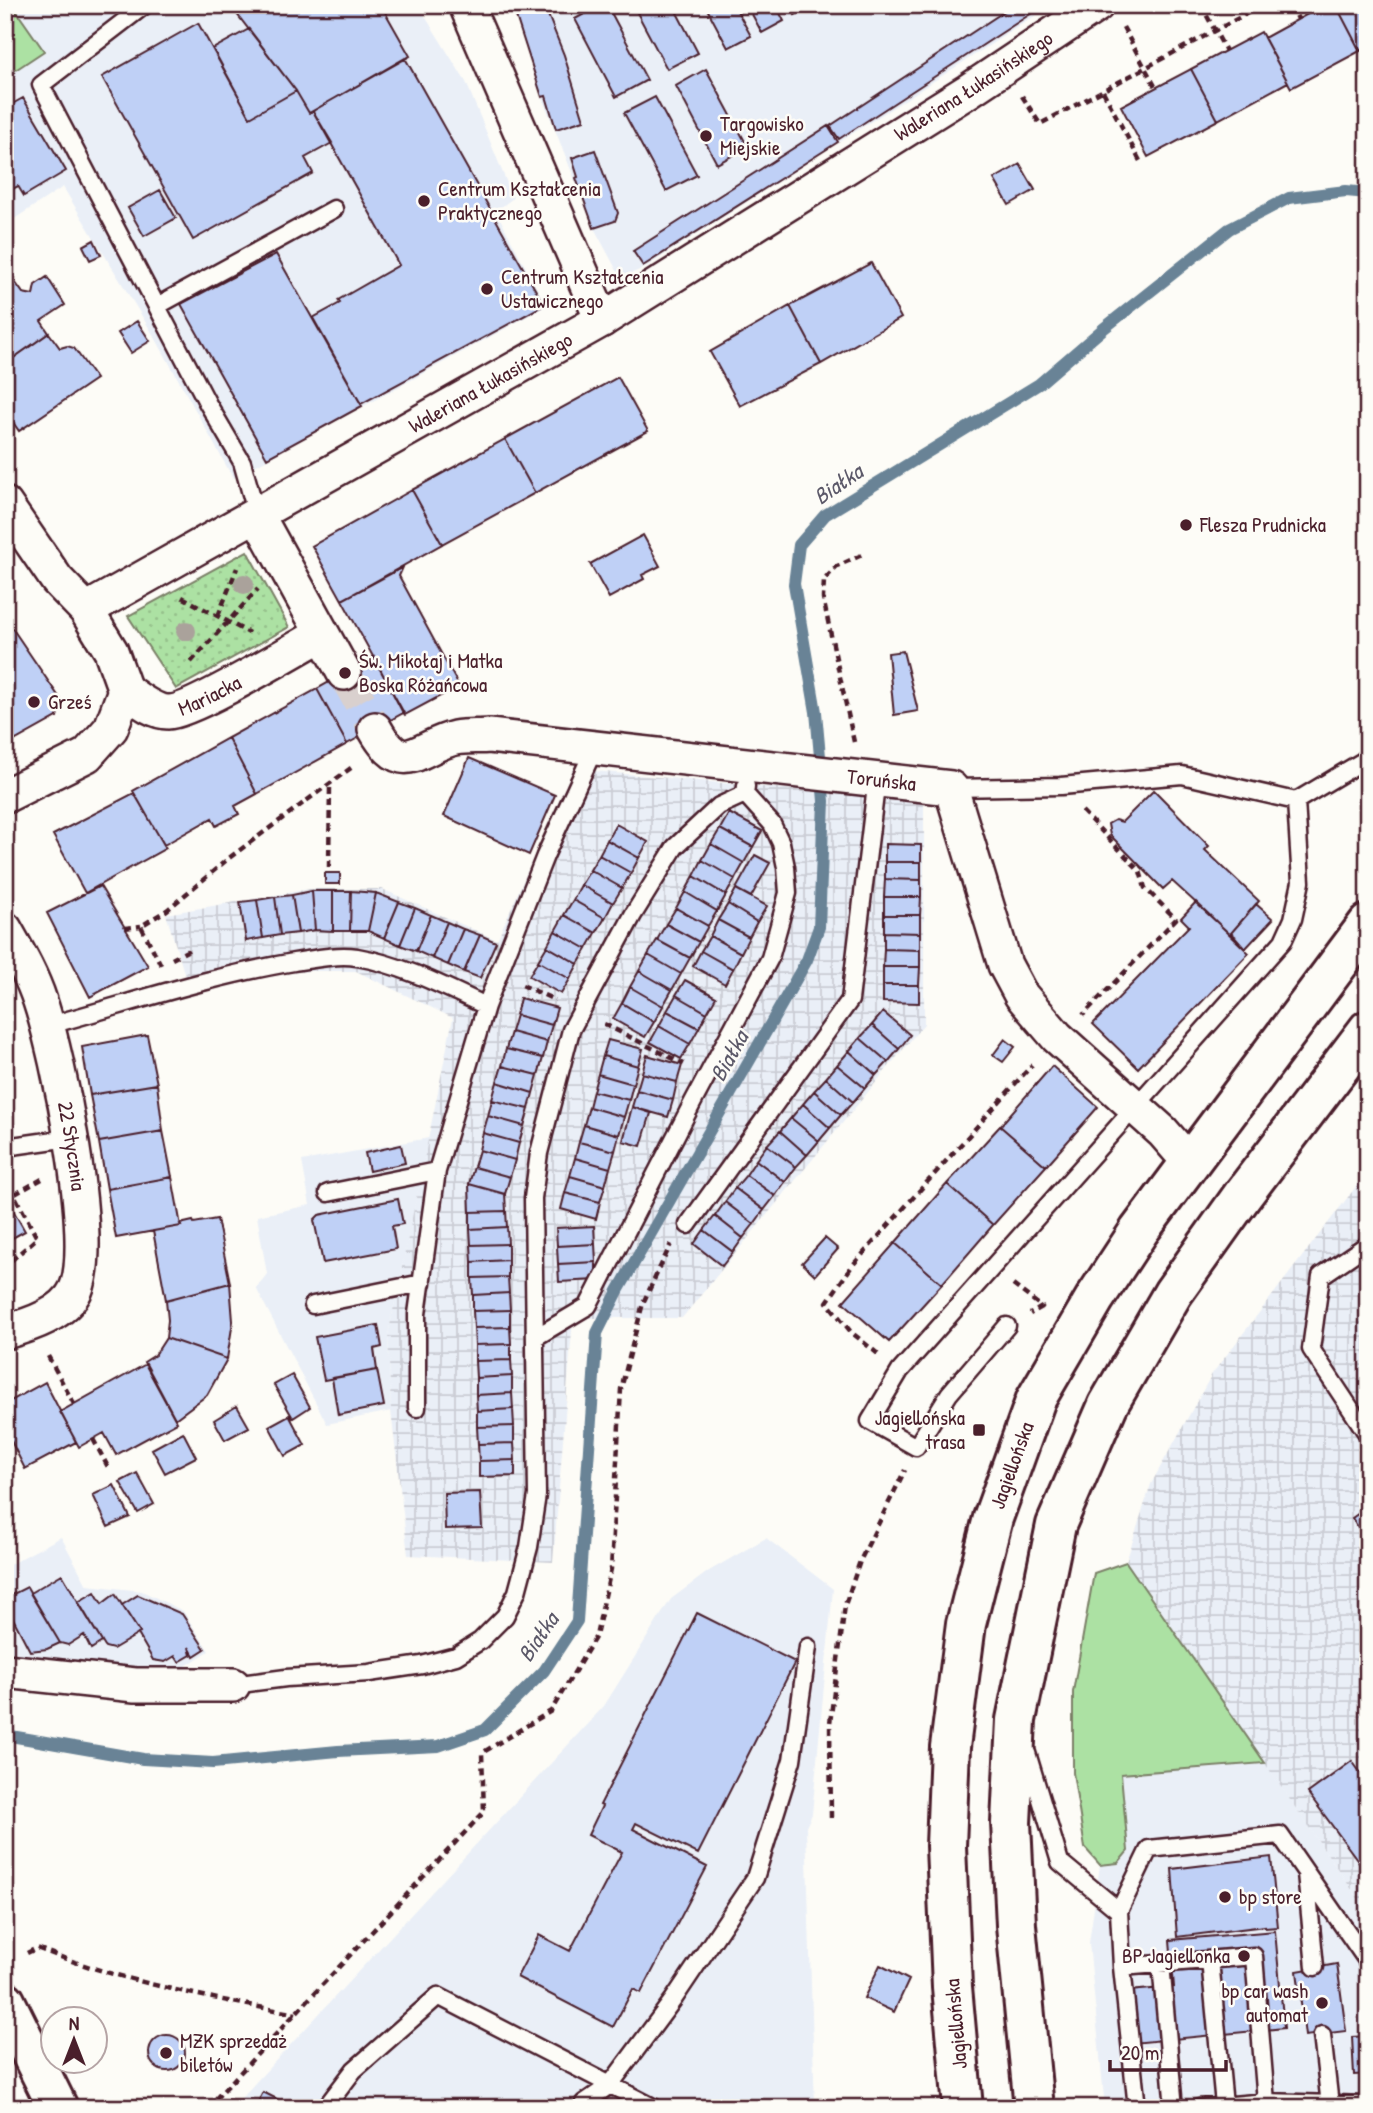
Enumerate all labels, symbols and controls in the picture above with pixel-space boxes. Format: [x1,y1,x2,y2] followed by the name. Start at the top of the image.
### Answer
[888,24,1058,148] street label: Waleriana Łukasińskiego
[720,109,804,162] place label: Targowisko Miejskie
[698,128,714,144] marker: Targowisko Miejskie
[438,174,601,227] place label: Centrum Kształcenia Praktycznego
[416,193,432,209] marker: Centrum Kształcenia Praktycznego
[501,262,664,315] place label: Centrum Kształcenia Ustawicznego
[479,281,495,297] marker: Centrum Kształcenia Ustawicznego
[403,325,577,440] street label: Waleriana Łukasińskiego
[807,455,870,511] water label: Białka
[1199,510,1326,539] place label: Flesza Prudnicka
[1178,517,1194,533] marker: Flesza Prudnicka
[359,646,502,699] place label: Św. Mikołaj i Matka Boska Różańcowa
[337,665,353,681] marker: Św. Mikołaj i Matka Boska Różańcowa
[174,668,246,723] street label: Mariacka
[48,687,92,716] place label: Grześ
[26,694,42,710] marker: Grześ
[845,761,918,798] street label: Toruńska
[702,1023,756,1087] water label: Białka
[51,1099,94,1192] street label: 22 Stycznia
[875,1403,965,1456] place label: Jagiellońska trasa
[982,1418,1041,1513] street label: Jagiellońska
[971,1422,987,1438] marker: Jagiellońska trasa
[510,1604,566,1667] water label: Białka
[1239,1882,1302,1911] place label: bp store
[1217,1889,1233,1905] marker: bp store
[1122,1941,1230,1970] place label: BP Jagiellonka
[1236,1948,1252,1964] marker: BP Jagiellonka
[1221,1976,1309,2029] place label: bp car wash automat
[937,1978,974,2070] street label: Jagiellońska
[1314,1995,1330,2011] marker: bp car wash automat
[38,2004,108,2074] north arrow
[69,2010,79,2036] text: N
[180,2026,287,2079] place label: MZK sprzedaż biletów
[1110,2029,1226,2073] scale bar
[1121,2038,1159,2067] text: 20 m
[158,2045,174,2061] marker: MZK sprzedaż biletów

